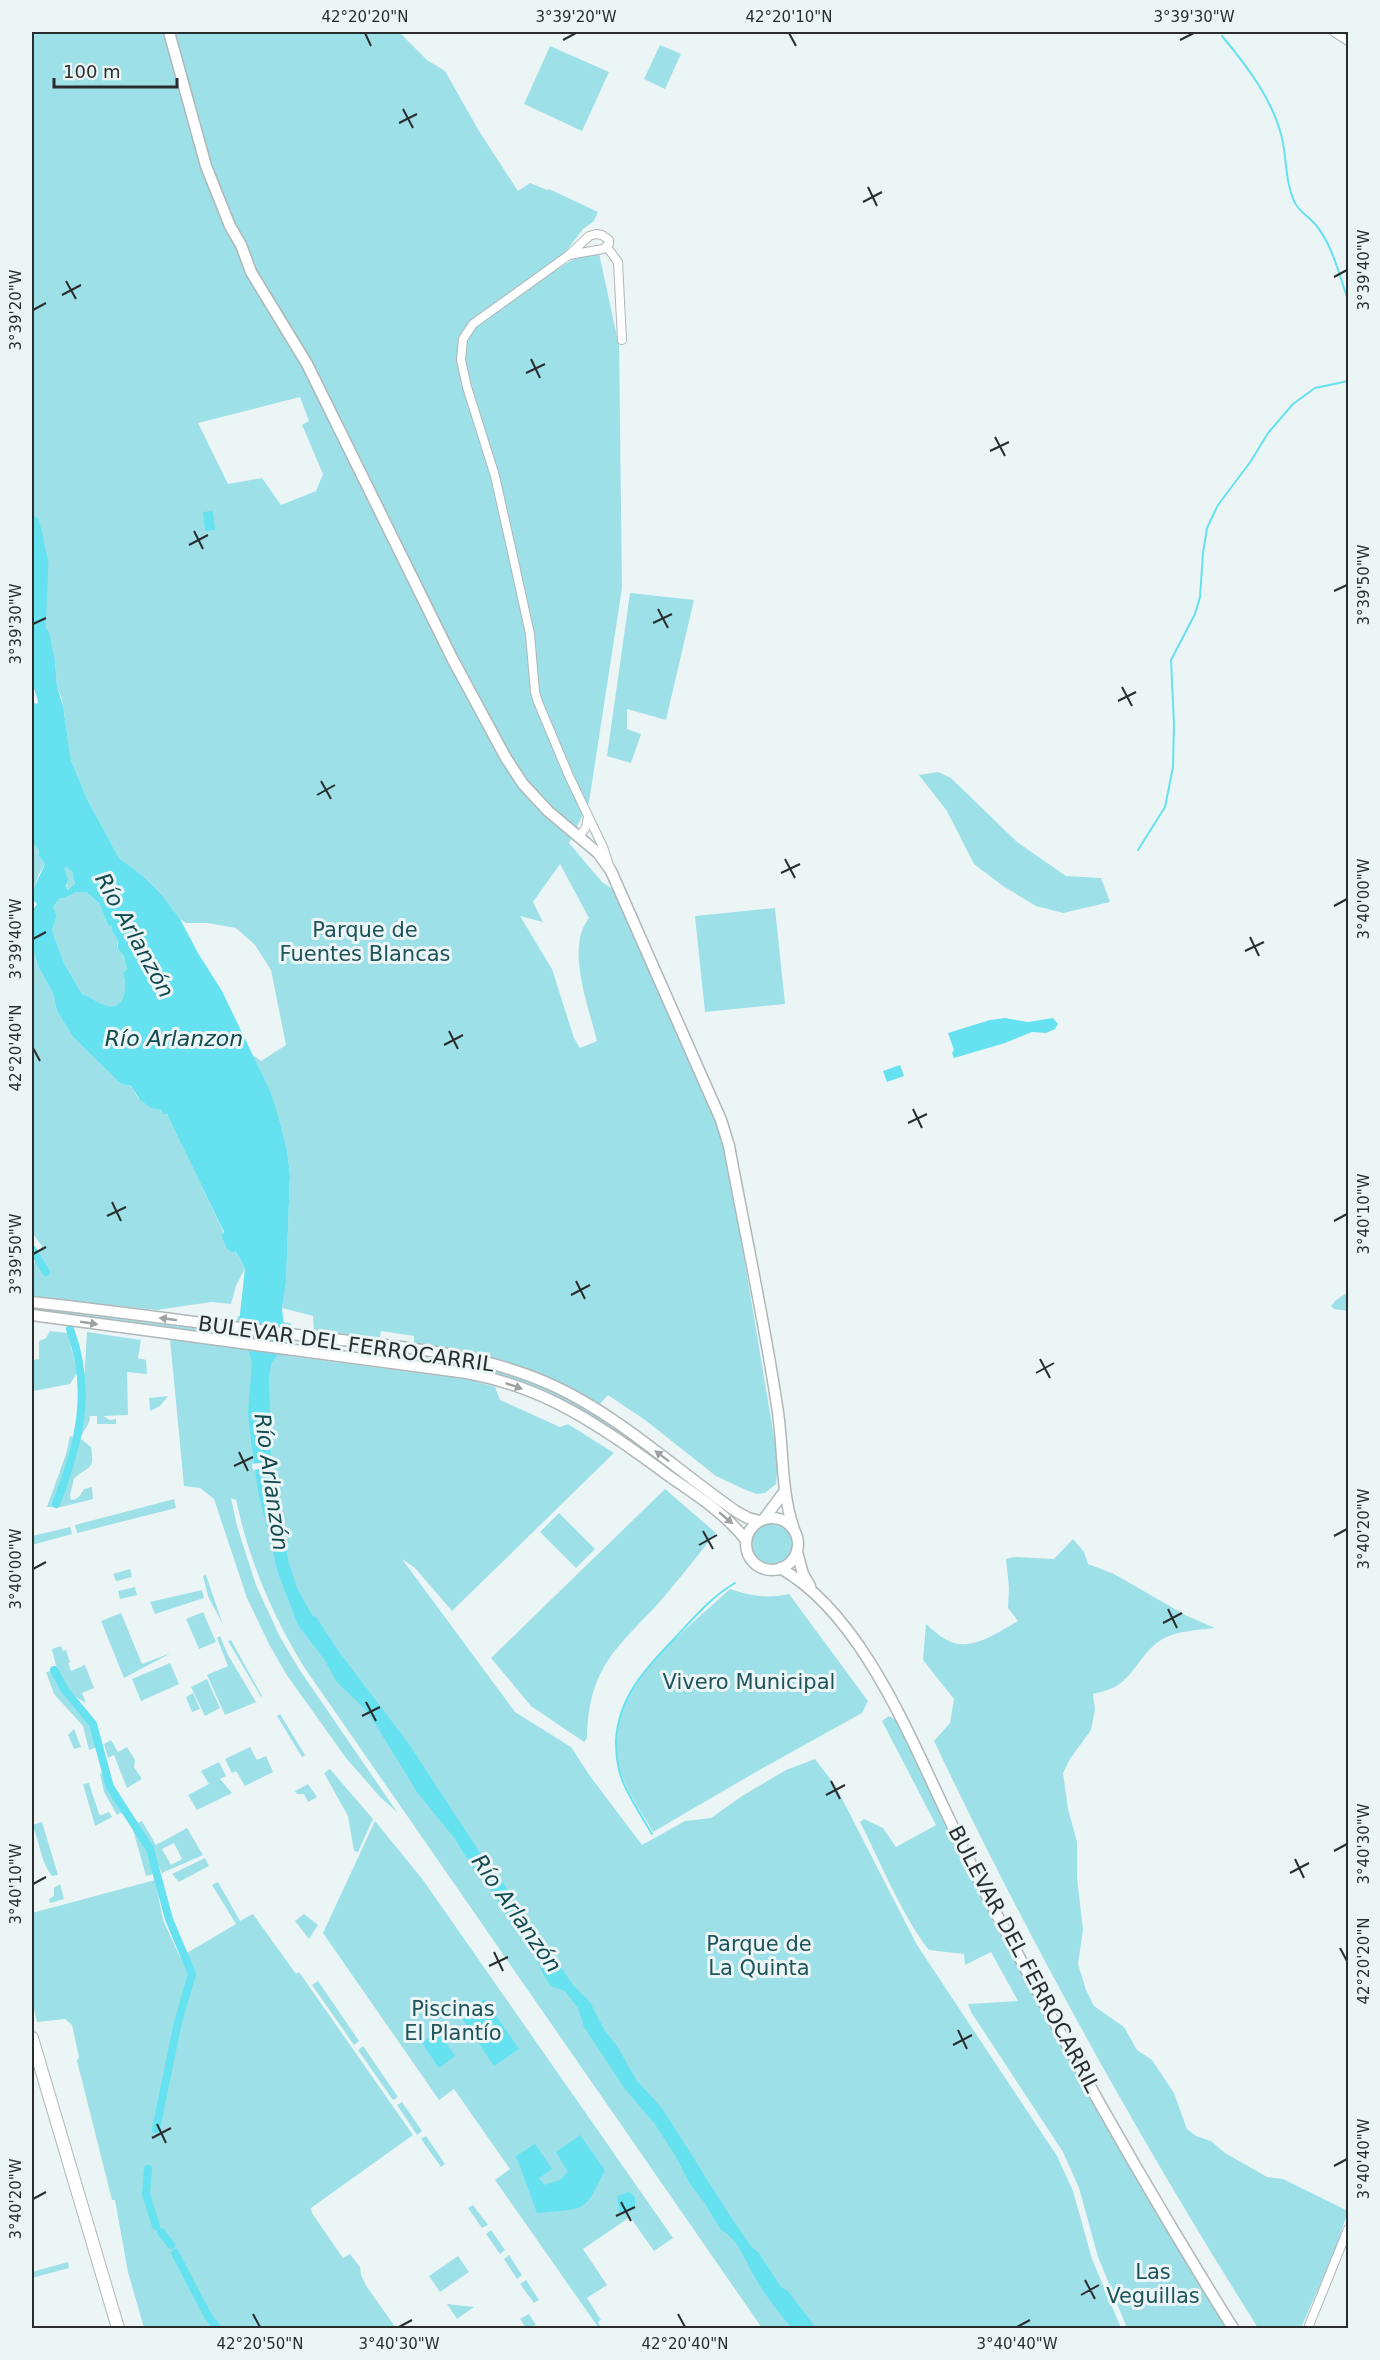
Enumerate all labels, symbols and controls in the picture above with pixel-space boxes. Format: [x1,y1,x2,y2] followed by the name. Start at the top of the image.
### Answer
[321,8,409,26] text: 42°20'20"N
[535,8,617,26] text: 3°39'20"W
[745,8,833,26] text: 42°20'10"N
[1153,8,1235,26] text: 3°39'30"W
[54,51,177,89] scale bar
[63,61,121,82] text: 100 m
[1355,229,1373,311] text: 3°39'40"W
[7,269,25,351] text: 3°39'20"W
[1355,544,1373,626] text: 3°39'50"W
[7,583,25,665] text: 3°39'30"W
[1355,858,1373,940] text: 3°40'00"W
[90,869,179,1002] water label: Río Arlanzón
[7,898,25,980] text: 3°39'40"W
[279,918,451,966] park label: Parque de Fuentes Blancas
[7,1004,25,1092] text: 42°20'40"N
[105,1026,243,1051] water label: Río Arlanzon
[1355,1173,1373,1255] text: 3°40'10"W
[7,1213,25,1295] text: 3°39'50"W
[197,1311,496,1377] street label: BULEVAR DEL FERROCARRIL
[159,1314,178,1323] one-way arrow
[80,1318,99,1327] one-way arrow
[505,1382,523,1391] one-way arrow
[249,1412,294,1552] water label: Río Arlanzón
[654,1450,669,1462] one-way arrow
[1355,1488,1373,1570] text: 3°40'20"W
[718,1511,733,1524] one-way arrow
[7,1528,25,1610] text: 3°40'00"W
[663,1670,835,1694] park label: Vivero Municipal
[1355,1803,1373,1885] text: 3°40'30"W
[943,1822,1105,2097] street label: BULEVAR DEL FERROCARRIL
[7,1843,25,1925] text: 3°40'10"W
[467,1849,567,1977] water label: Río Arlanzón
[1355,1917,1373,2005] text: 42°20'20"N
[706,1932,812,1980] park label: Parque de La Quinta
[404,1997,502,2045] park label: Piscinas El Plantío
[1355,2118,1373,2200] text: 3°40'40"W
[7,2158,25,2240] text: 3°40'20"W
[1106,2260,1200,2308] park label: Las Veguillas
[216,2335,304,2353] text: 42°20'50"N
[358,2335,440,2353] text: 3°40'30"W
[641,2335,729,2353] text: 42°20'40"N
[976,2335,1058,2353] text: 3°40'40"W

